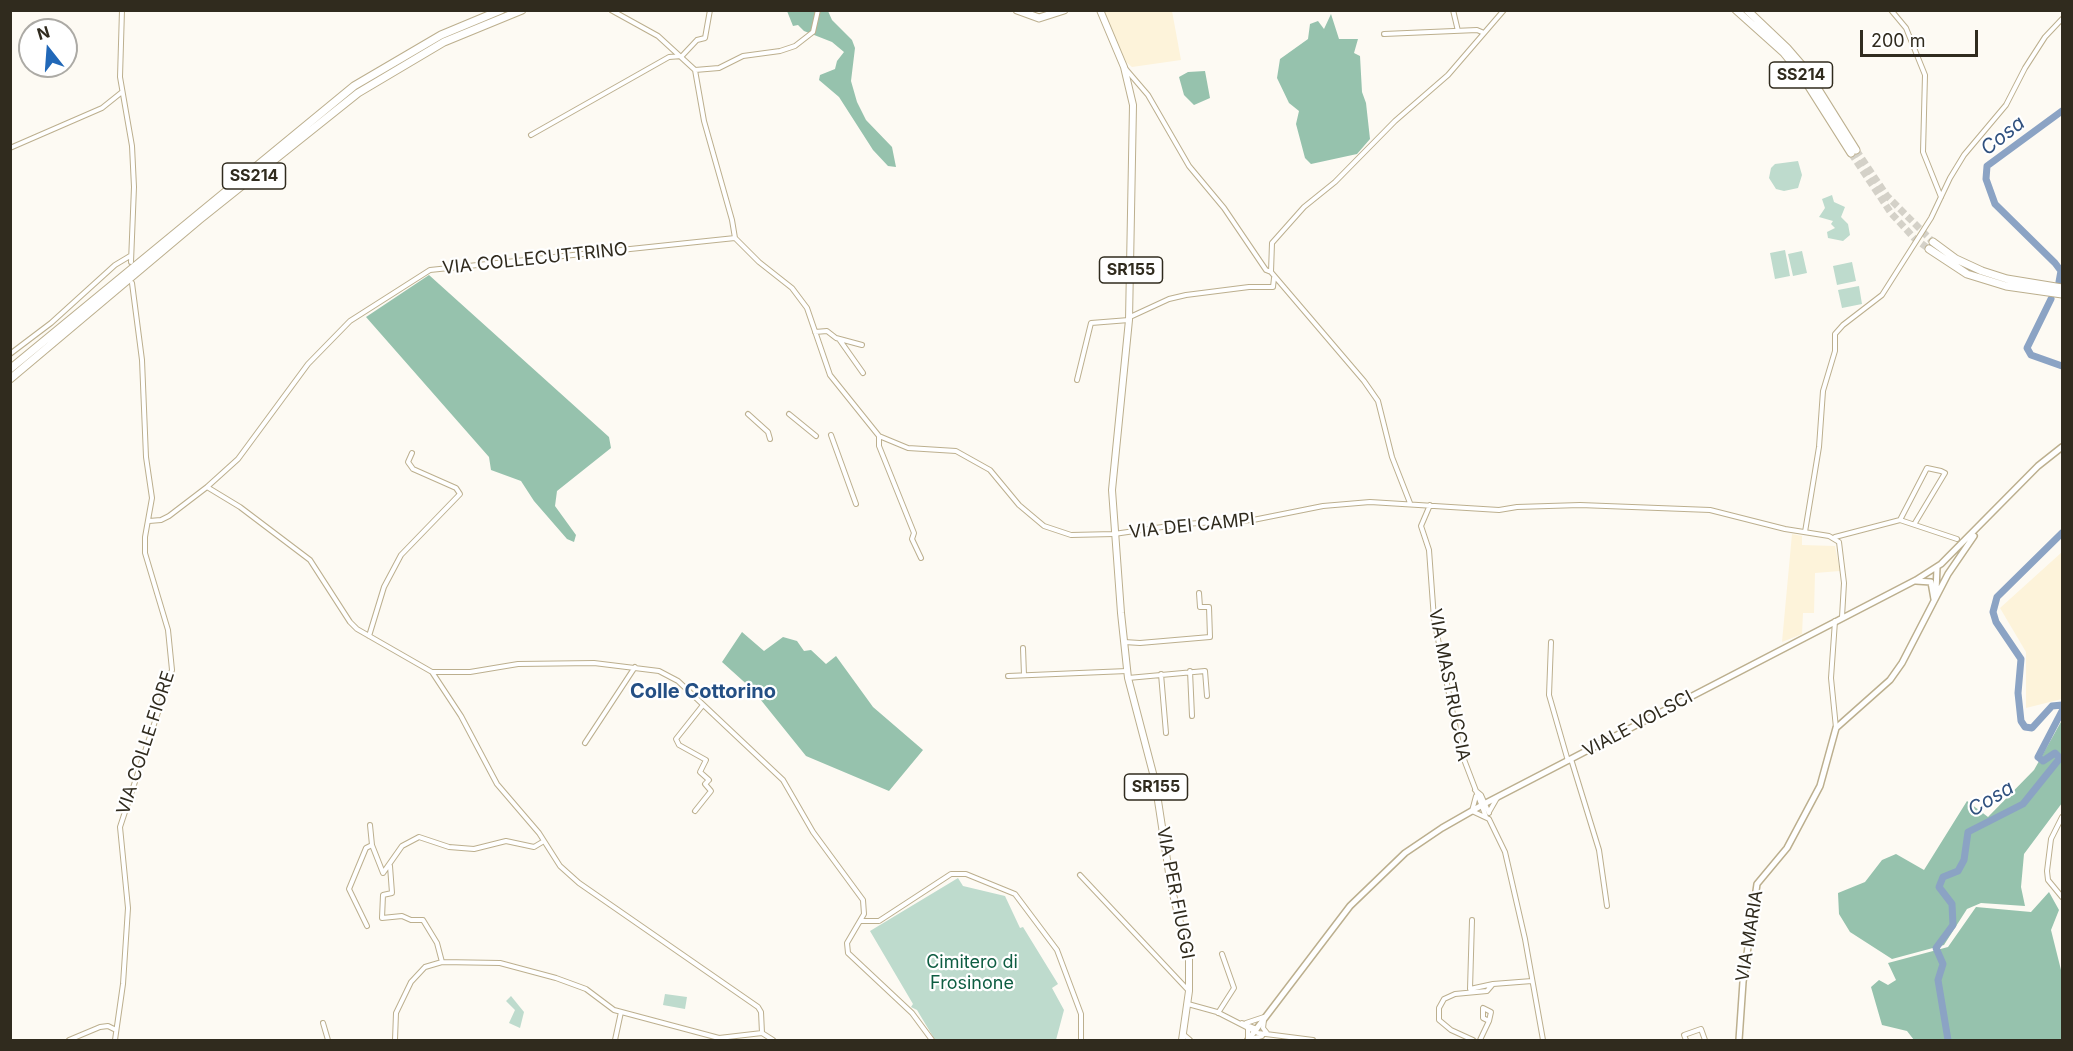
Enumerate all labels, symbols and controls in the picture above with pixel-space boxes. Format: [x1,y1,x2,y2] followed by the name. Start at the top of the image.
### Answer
[18,18,78,78] north arrow
[1863,18,1982,56] scale bar
[35,21,52,44] text: N
[1871,30,1926,51] text: 200 m
[1770,62,1832,88] road number: SS214
[1976,111,2030,161] water label: Cosa
[222,163,286,189] road number: SS214
[441,239,629,279] street label: VIA COLLECUTTRINO
[1100,257,1162,283] road number: SR155
[1128,509,1256,543] street label: VIA DEI CAMPI
[1424,607,1474,763] street label: VIA MASTRUCCIA
[113,669,179,817] street label: VIA COLLE FIORE
[630,680,776,704] district label: Colle Cottorino
[1580,686,1696,762] street label: VIALE VOLSCI
[1124,774,1188,800] road number: SR155
[1964,776,2018,822] water label: Cosa
[1152,825,1198,961] street label: VIA PER FIUGGI
[1732,889,1768,983] street label: VIA MARIA
[926,952,1018,994] park label: Cimitero di Frosinone

